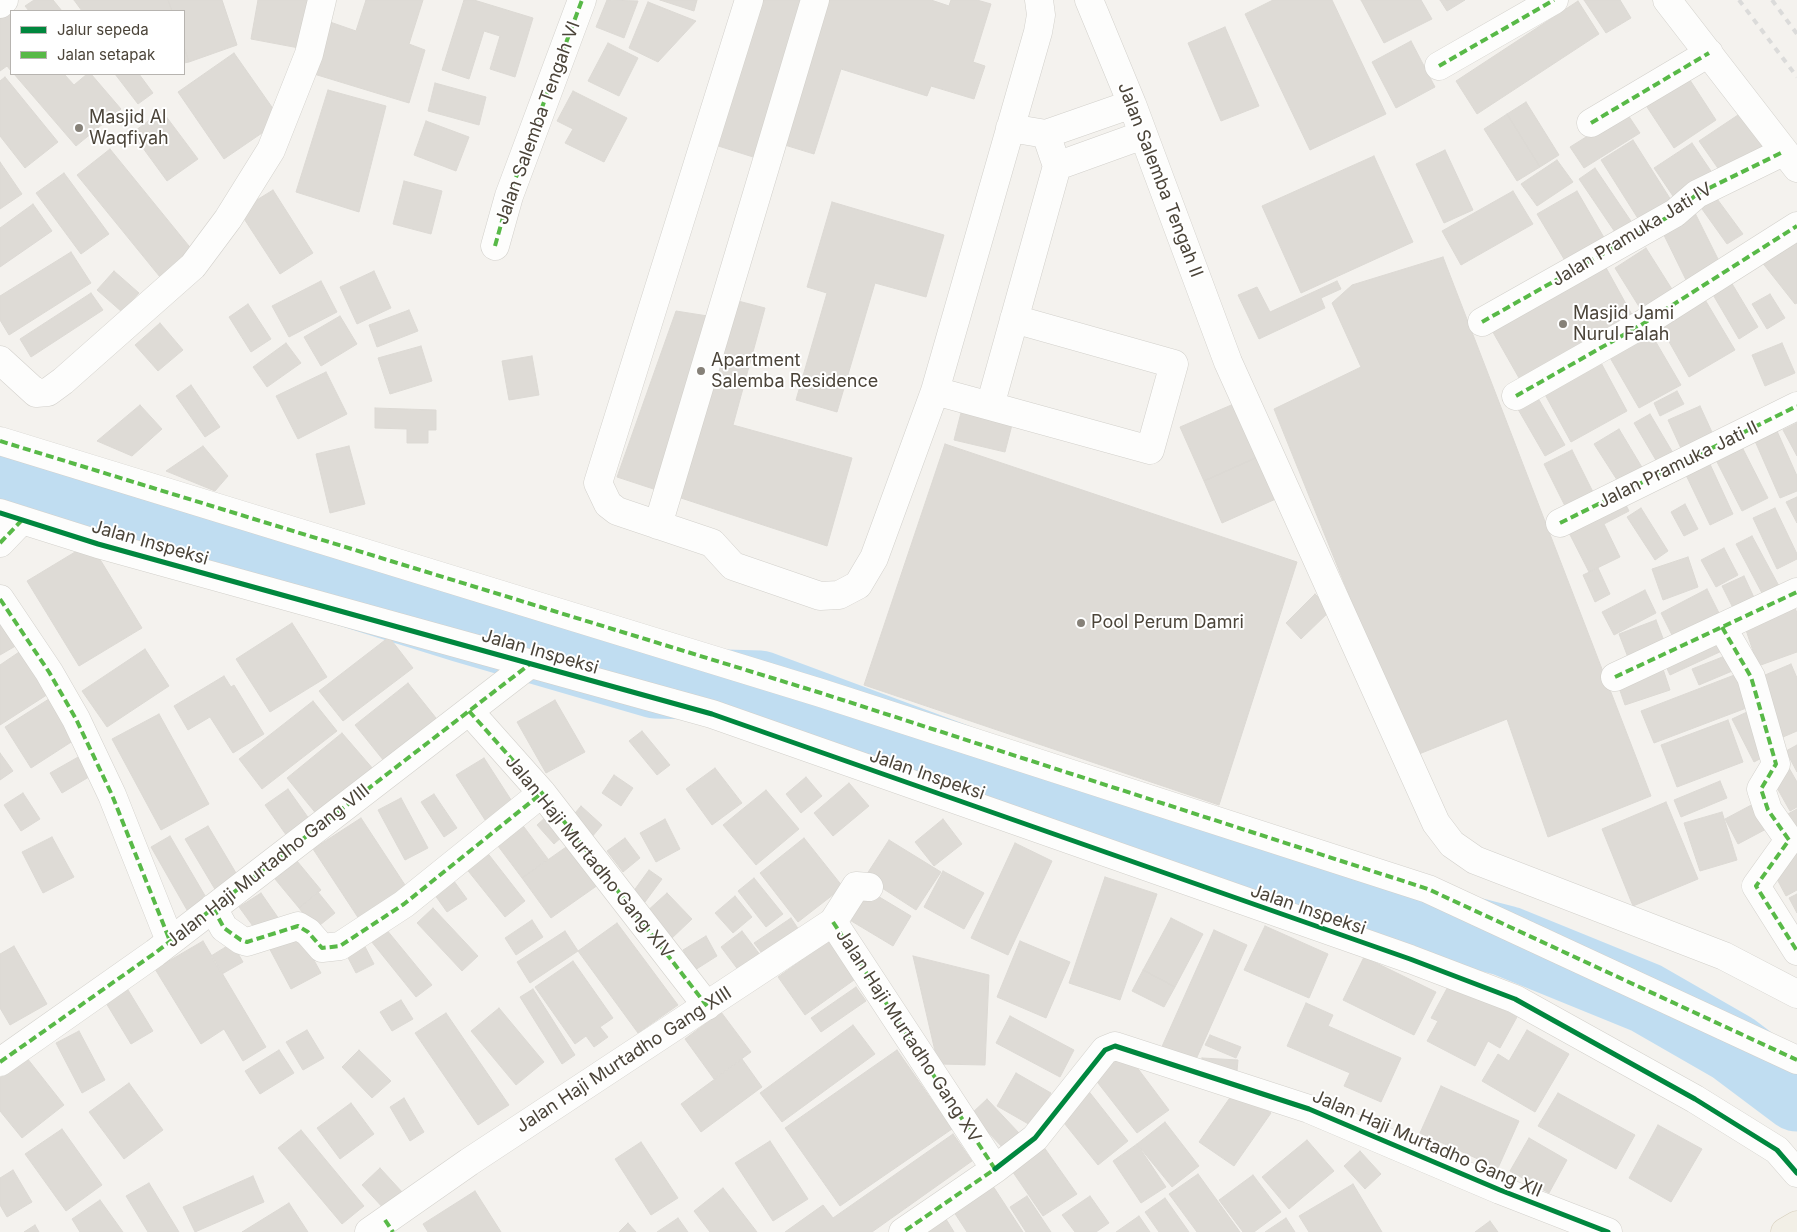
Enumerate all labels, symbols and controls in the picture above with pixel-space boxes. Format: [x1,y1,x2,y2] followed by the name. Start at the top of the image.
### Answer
[10,10,185,75] legend
[491,18,585,228] street label: Jalan Salemba Tengah VI
[57,20,149,39] text: Jalur sepeda
[57,45,155,64] text: Jalan setapak
[1113,79,1207,281] street label: Jalan Salemba Tengah II
[89,107,169,150] place label: Masjid Al Waqfiyah
[73,122,85,134] marker: Masjid Al Waqfiyah
[1548,179,1716,291] street label: Jalan Pramuka Jati IV
[1573,303,1674,346] place label: Masjid Jami Nurul Falah
[1557,318,1569,330] marker: Masjid Jami Nurul Falah
[711,350,878,392] place label: Apartment Salemba Residence
[695,365,707,377] marker: Apartment Salemba Residence
[1594,417,1762,513] street label: Jalan Pramuka Jati II
[89,516,211,570] street label: Jalan Inspeksi
[1091,612,1244,634] place label: Pool Perum Damri
[1075,617,1087,629] marker: Pool Perum Damri
[479,625,601,679] street label: Jalan Inspeksi
[866,745,988,805] street label: Jalan Inspeksi
[500,751,678,963] street label: Jalan Haji Murtadho Gang XIV
[162,780,374,952] street label: Jalan Haji Murtadho Gang VIII
[1247,880,1369,940] street label: Jalan Inspeksi
[831,925,985,1147] street label: Jalan Haji Murtadho Gang XV
[512,982,736,1138] street label: Jalan Haji Murtadho Gang XIII
[1309,1086,1545,1202] street label: Jalan Haji Murtadho Gang XII

